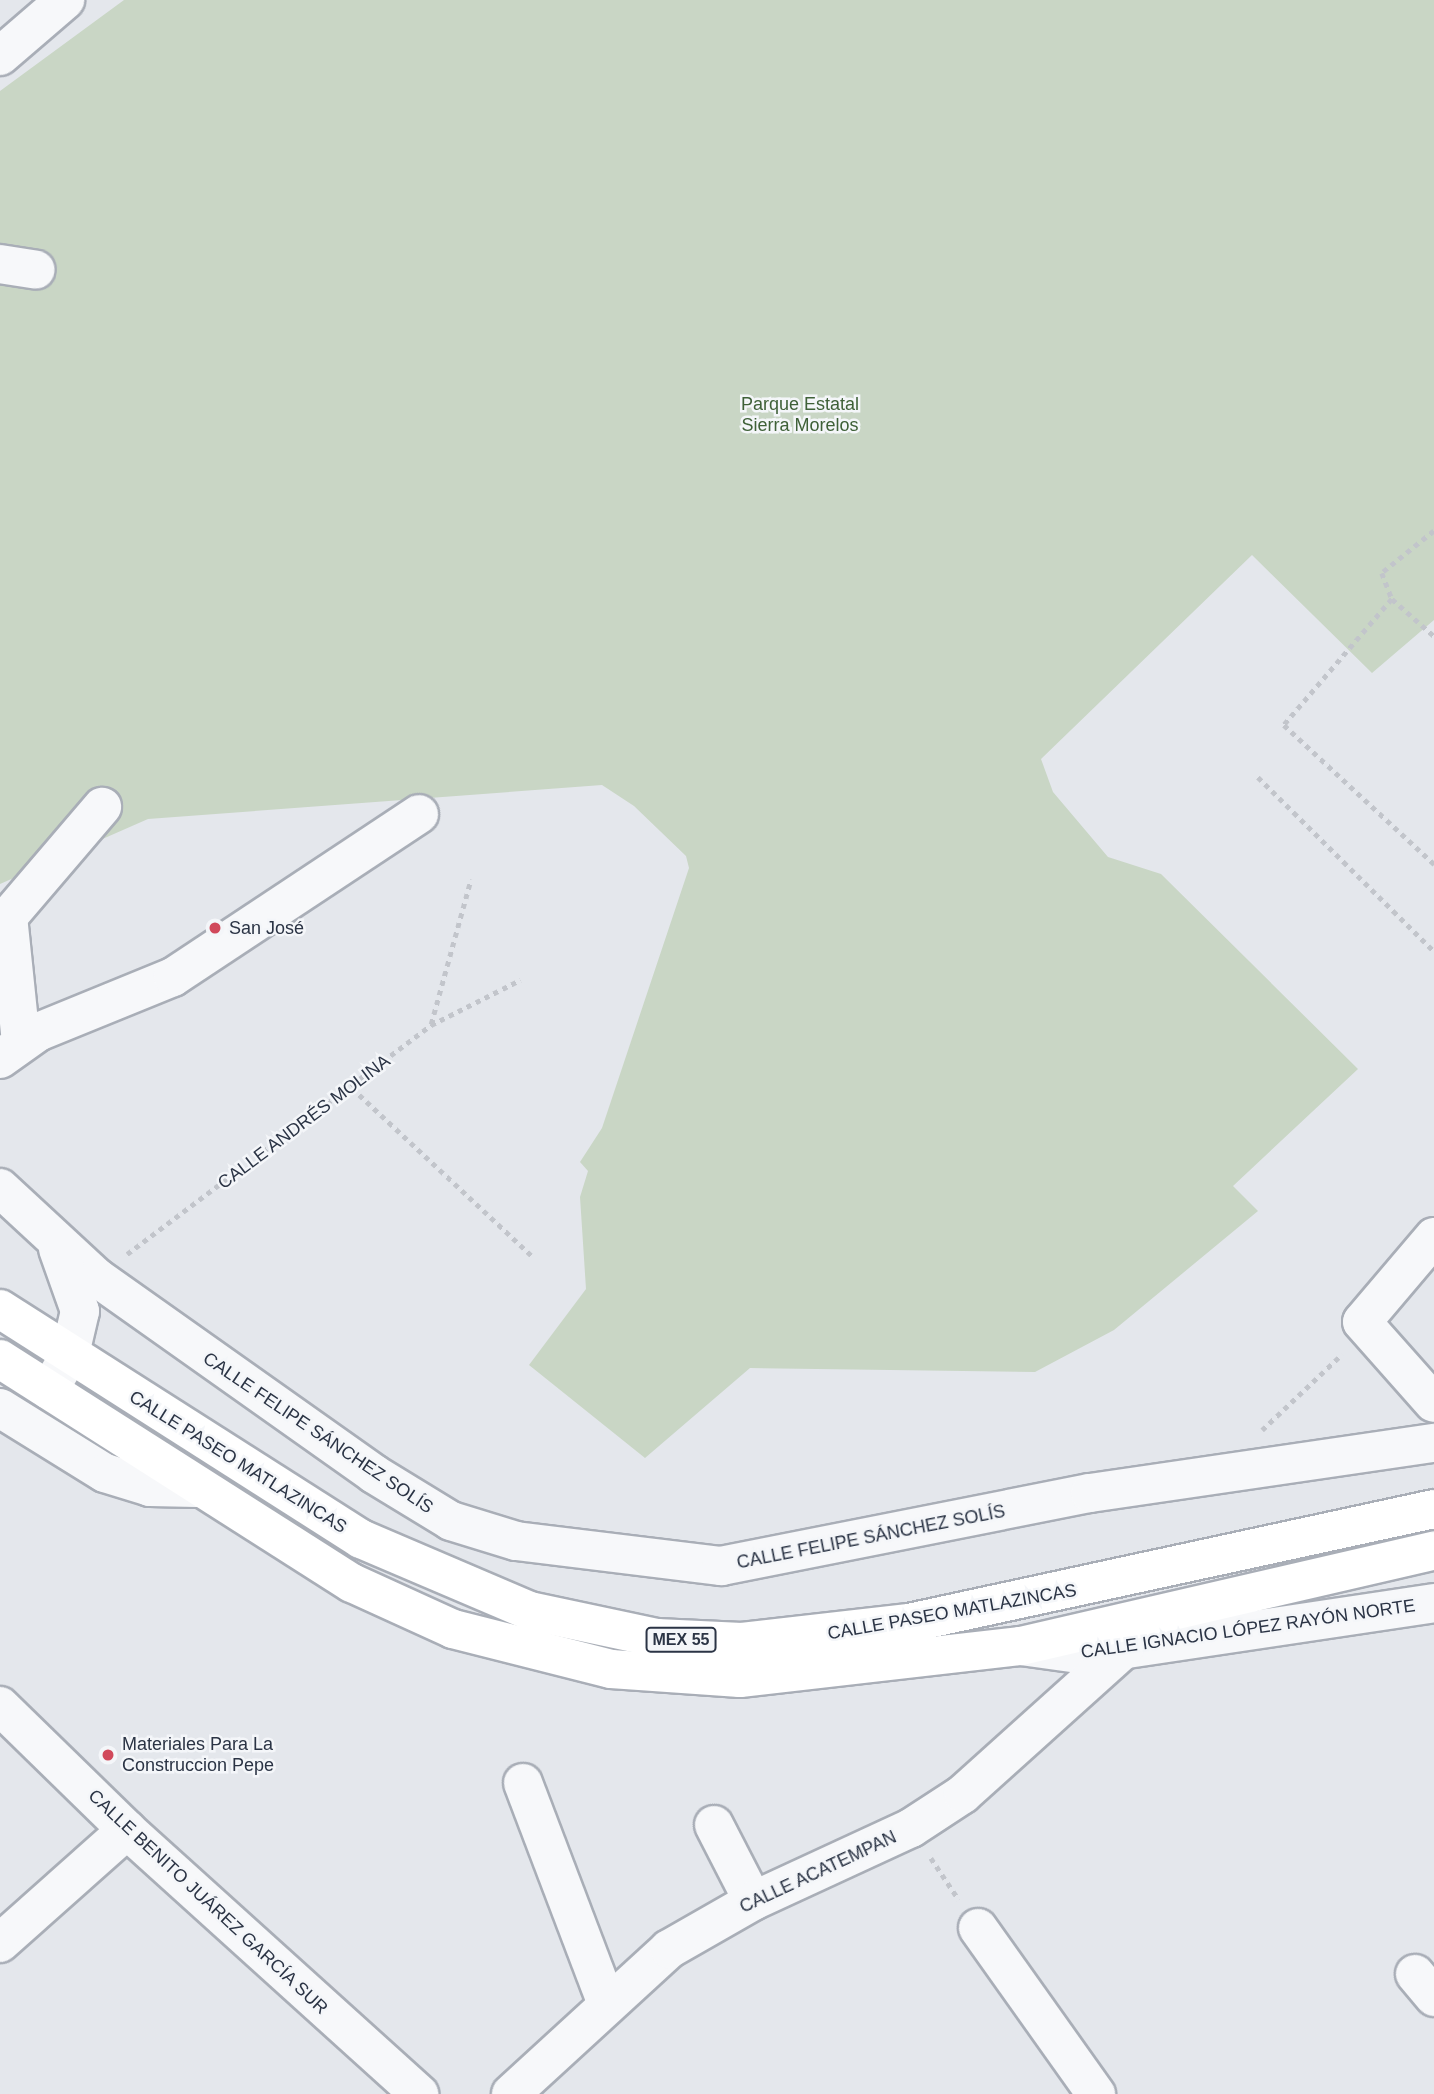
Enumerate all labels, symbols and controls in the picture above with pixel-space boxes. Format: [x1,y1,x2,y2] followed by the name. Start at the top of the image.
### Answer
[741,394,859,436] park label: Parque Estatal Sierra Morelos
[229,917,304,939] place label: San José
[207,920,223,936] marker: San José
[213,1050,395,1194] street label: CALLE ANDRÉS MOLINA
[199,1348,437,1518] street label: CALLE FELIPE SÁNCHEZ SOLÍS
[125,1386,351,1538] street label: CALLE PASEO MATLAZINCAS
[735,1500,1007,1574] street label: CALLE FELIPE SÁNCHEZ SOLÍS
[826,1579,1078,1645] street label: CALLE PASEO MATLAZINCAS
[1079,1595,1417,1663] street label: CALLE IGNACIO LÓPEZ RAYÓN NORTE
[644,1628,718,1652] road number: MEX 55
[122,1734,274,1776] place label: Materiales Para La Construccion Pepe
[100,1747,116,1763] marker: Materiales Para La Construccion Pepe
[83,1785,333,2019] street label: CALLE BENITO JUÁREZ GARCÍA SUR
[736,1826,900,1918] street label: CALLE ACATEMPAN

